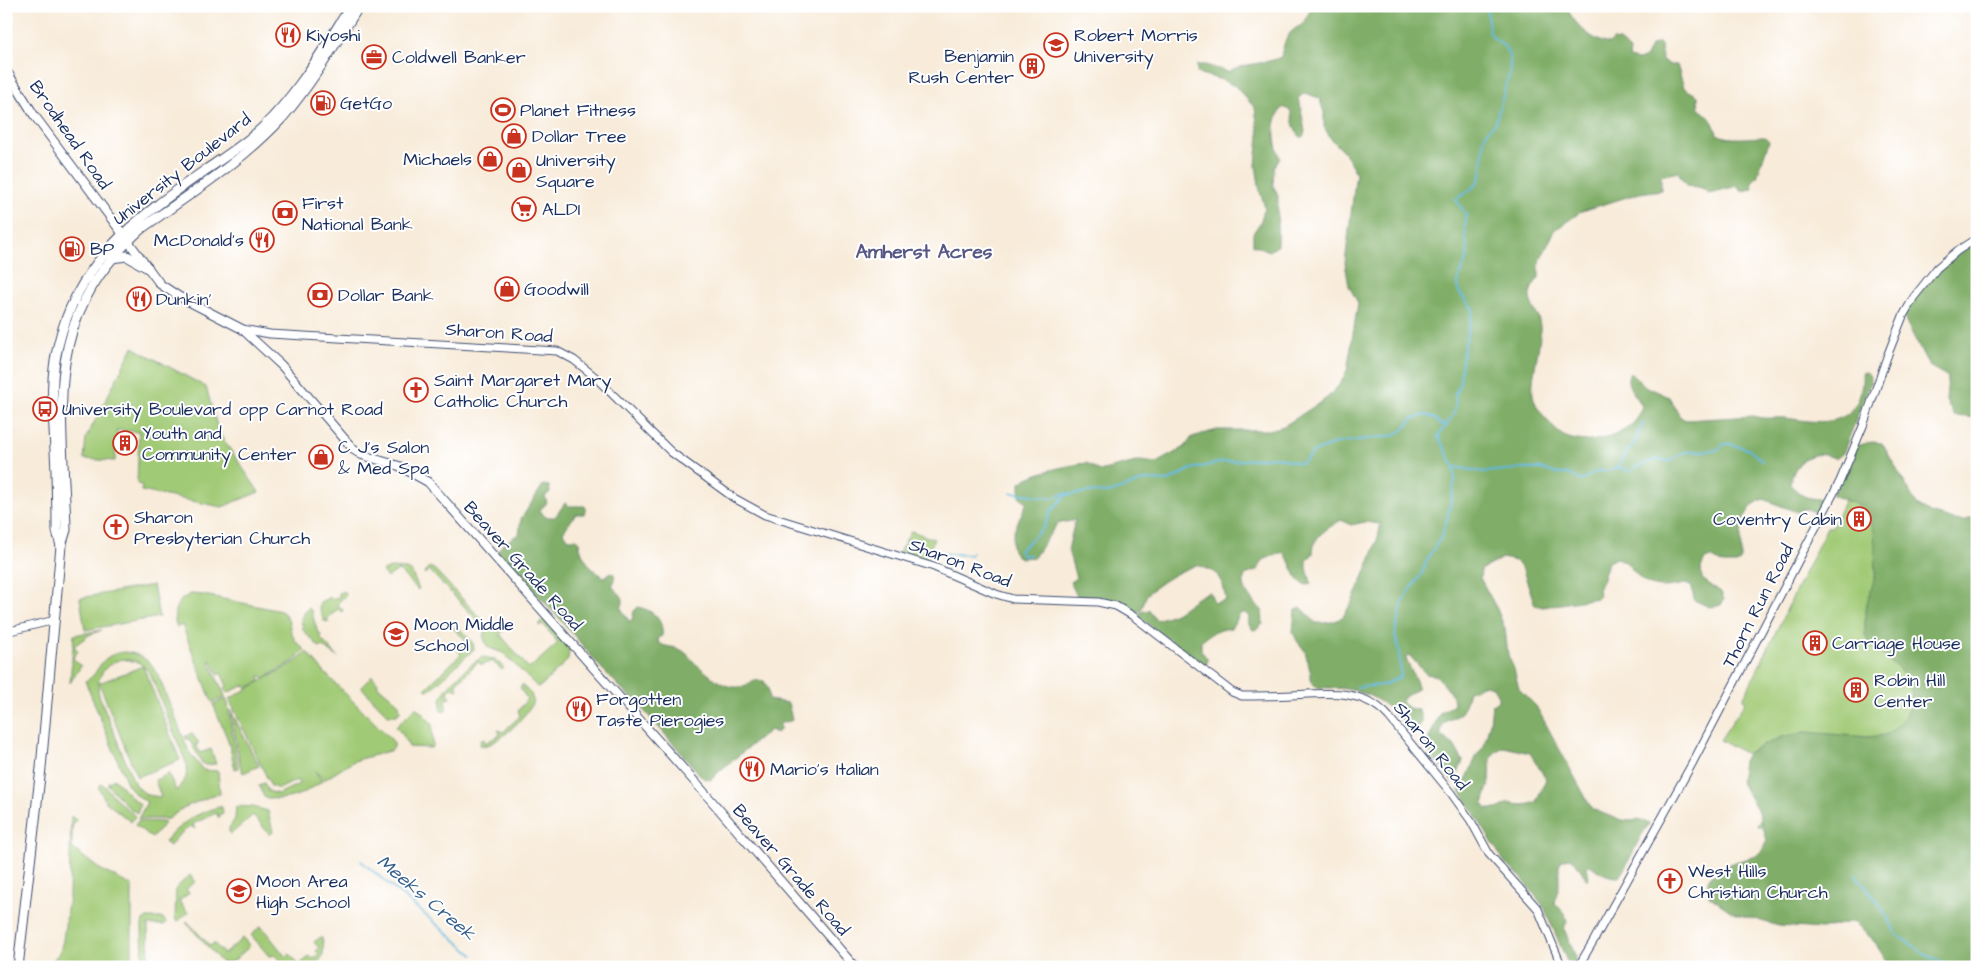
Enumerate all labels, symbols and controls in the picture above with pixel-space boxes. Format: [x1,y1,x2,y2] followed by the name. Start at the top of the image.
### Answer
[275,22,301,48] restaurant icon: Kiyoshi
[306,23,361,49] place label: Kiyoshi
[1074,23,1198,70] place label: Robert Morris University
[1043,32,1069,58] school or university icon: Robert Morris University
[361,44,387,70] office icon: Coldwell Banker
[908,44,1014,90] place label: Benjamin Rush Center
[392,45,526,70] place label: Coldwell Banker
[1019,53,1045,79] building icon: Benjamin Rush Center
[23,76,117,194] street label: Brodhead Road
[310,90,336,116] fuel station icon: GetGo
[340,91,392,116] place label: GetGo
[490,97,516,123] sports icon: Planet Fitness
[520,98,636,123] place label: Planet Fitness
[108,107,257,232] street label: University Boulevard
[501,123,527,149] shop icon: Dollar Tree
[532,124,627,149] place label: Dollar Tree
[477,146,503,172] shop icon: Michaels
[403,147,472,172] place label: Michaels
[536,148,616,194] place label: University Square
[506,157,532,183] shop icon: University Square
[302,191,413,237] place label: First National Bank
[511,196,537,222] supermarket icon: ALDI
[542,197,580,222] place label: ALDI
[272,200,298,226] bank icon: First National Bank
[249,227,275,253] restaurant icon: McDonald's
[154,228,244,253] place label: McDonald's
[59,236,85,262] fuel station icon: BP
[90,237,115,262] place label: BP
[856,239,993,266] district label: Amherst Acres
[494,276,520,302] shop icon: Goodwill
[524,277,589,302] place label: Goodwill
[307,282,333,308] bank icon: Dollar Bank
[338,283,434,308] place label: Dollar Bank
[126,286,152,312] restaurant icon: Dunkin'
[156,287,212,312] place label: Dunkin'
[445,317,553,349] street label: Sharon Road
[434,368,611,414] place label: Saint Margaret Mary Catholic Church
[403,377,429,403] church icon: Saint Margaret Mary Catholic Church
[32,396,58,422] bus stop icon: University Boulevard opp Carnot Road
[62,397,383,423] place label: University Boulevard opp Carnot Road
[142,421,297,468] place label: Youth and Community Center
[112,430,138,456] building icon: Youth and Community Center
[338,435,429,481] place label: C J's Salon & Med Spa
[308,444,334,470] shop icon: C J's Salon & Med Spa
[458,496,588,636] street label: Beaver Grade Road
[134,505,310,552] place label: Sharon Presbyterian Church
[1846,506,1872,532] building icon: Coventry Cabin
[1713,507,1842,533] place label: Coventry Cabin
[103,514,129,540] church icon: Sharon Presbyterian Church
[905,532,1015,594] street label: Sharon Road
[1716,540,1800,672] street label: Thorn Run Road
[414,612,514,658] place label: Moon Middle School
[383,621,409,647] school or university icon: Moon Middle School
[1802,630,1828,656] building icon: Carriage House
[1832,631,1961,657] place label: Carriage House
[1874,668,1945,714] place label: Robin Hill Center
[1843,677,1869,703] building icon: Robin Hill Center
[596,687,724,734] place label: Forgotten Taste Pierogies
[566,696,592,722] restaurant icon: Forgotten Taste Pierogies
[1388,696,1474,796] street label: Sharon Road
[739,756,765,782] restaurant icon: Mario's Italian
[770,757,879,782] place label: Mario's Italian
[727,799,855,941] street label: Beaver Grade Road
[371,849,481,948] water label: Meeks Creek
[1688,859,1828,905] place label: West Hills Christian Church
[1657,868,1683,894] church icon: West Hills Christian Church
[256,869,350,916] place label: Moon Area High School
[226,878,252,904] school or university icon: Moon Area High School

